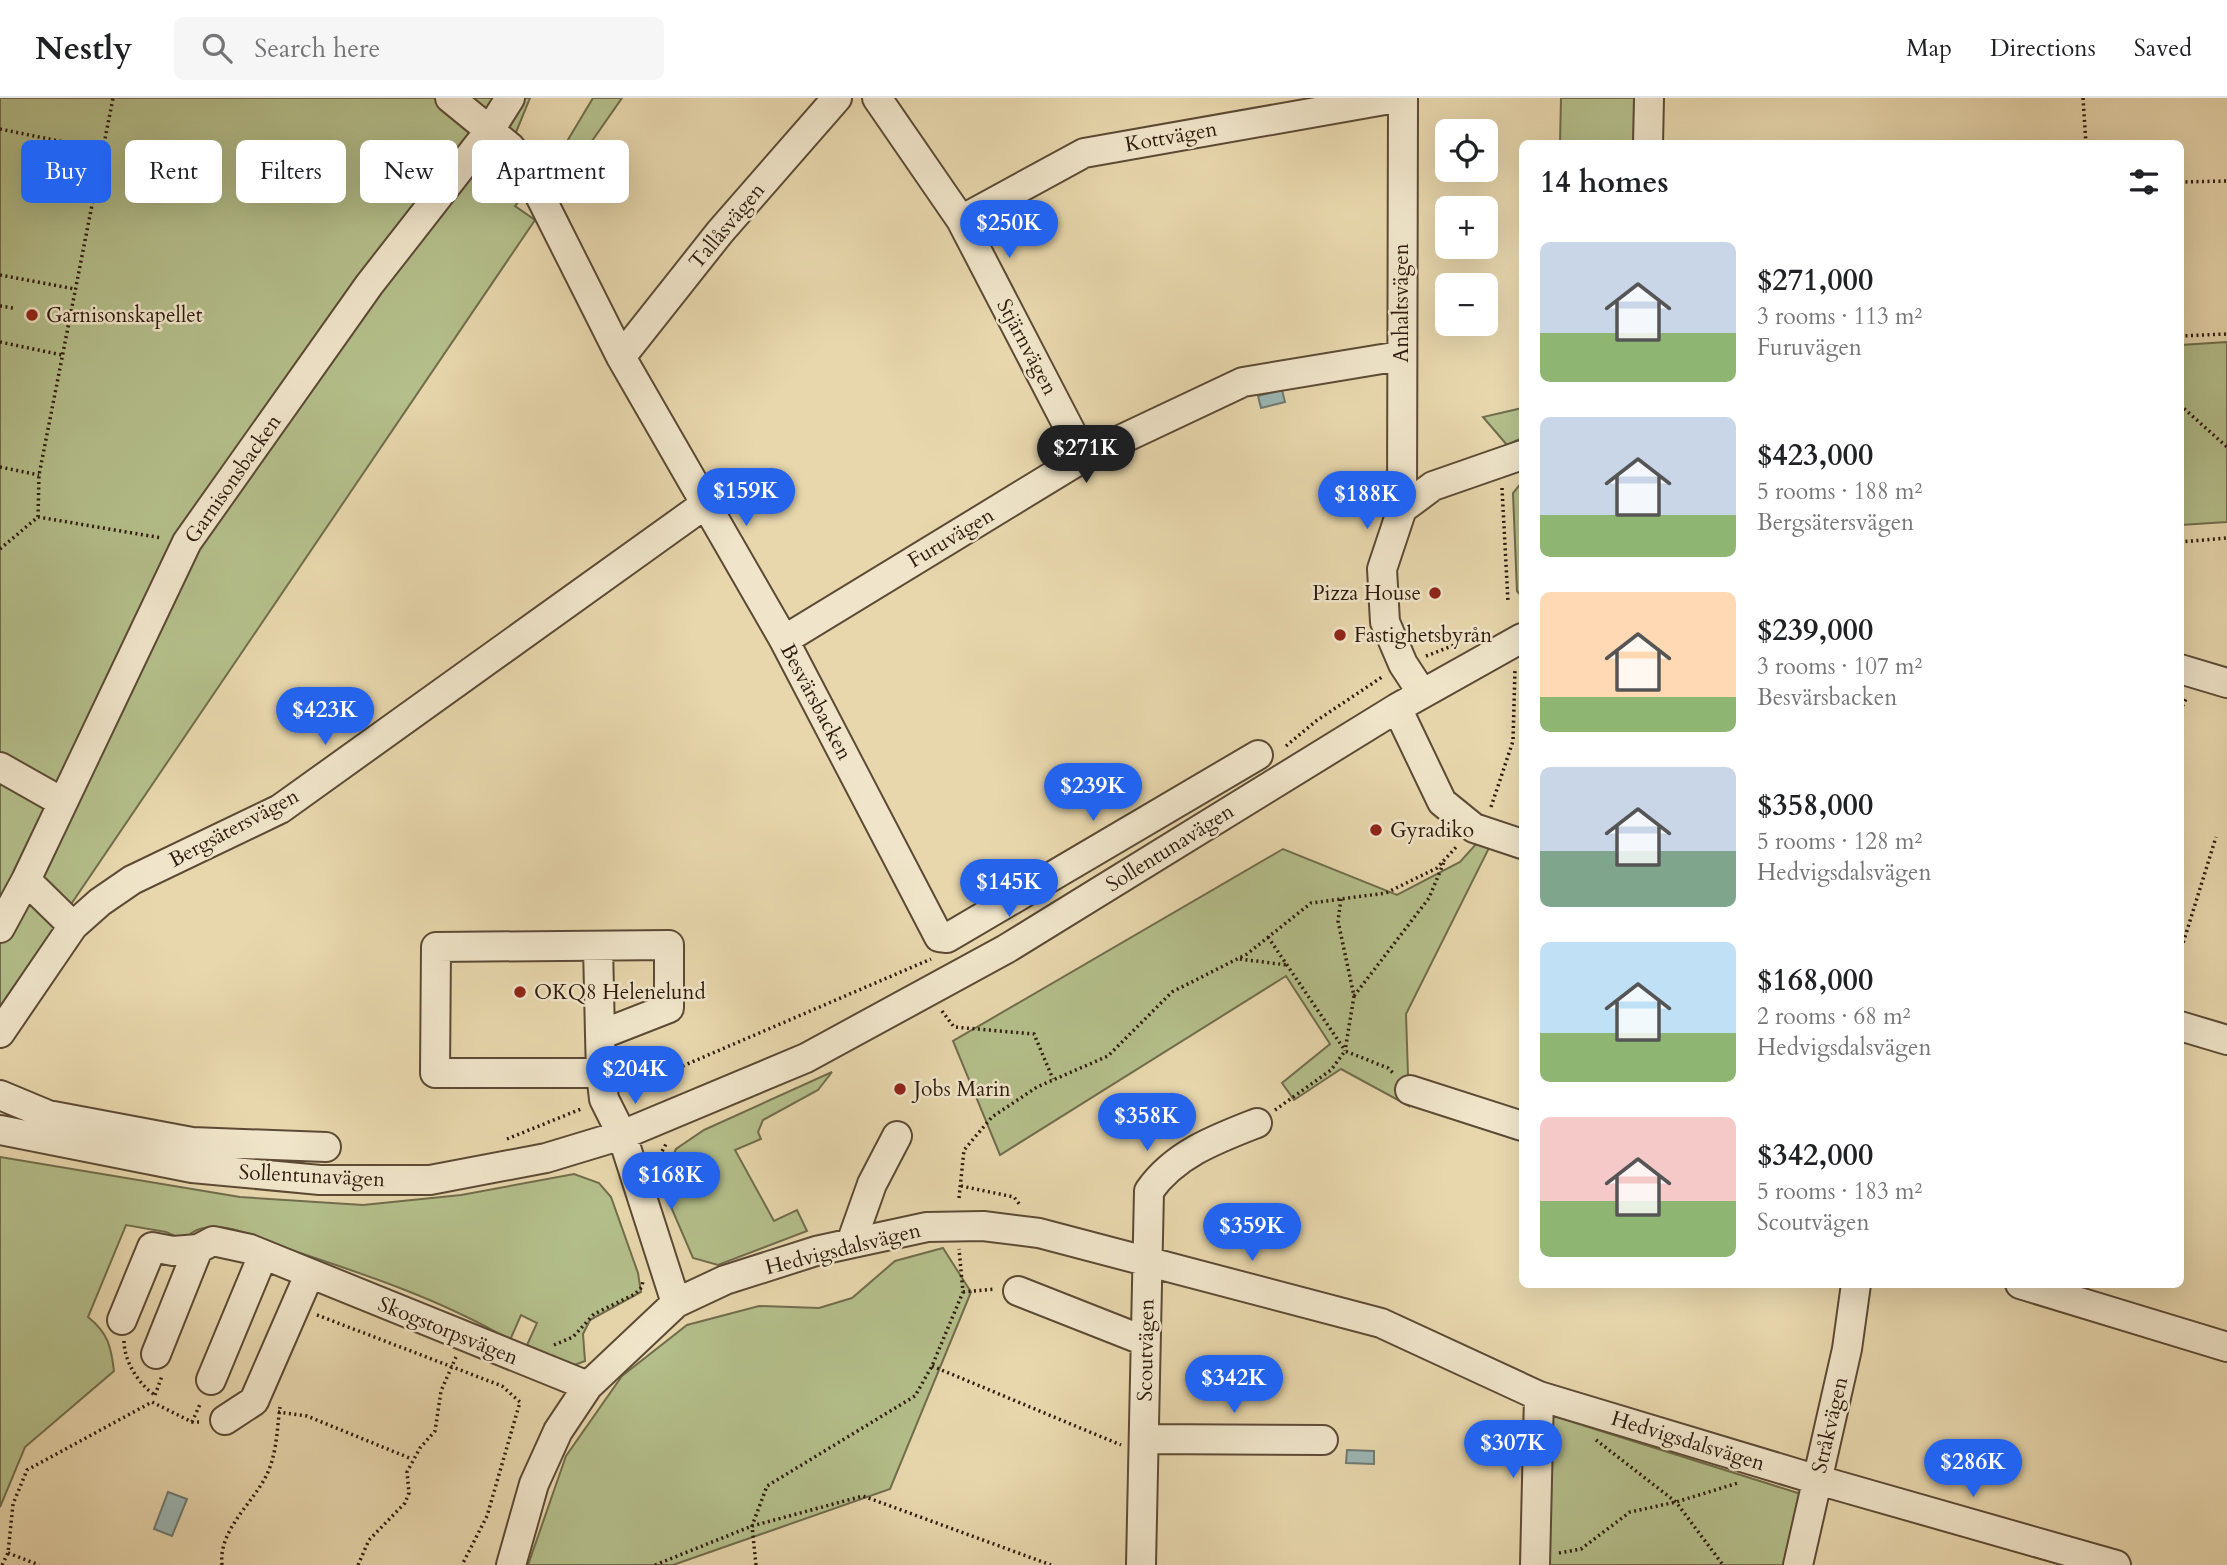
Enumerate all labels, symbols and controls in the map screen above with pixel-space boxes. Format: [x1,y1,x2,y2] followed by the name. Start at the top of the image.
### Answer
[174,17,664,80] search box
[35,26,132,71] text: Nestly
[198,29,236,67] icon: search
[254,31,380,66] text: Search here
[1906,32,1952,65] text: Map
[1990,32,2096,65] text: Directions
[2134,32,2192,65] text: Saved
[1123,115,1220,159] street label: Kottvägen
[1435,119,1498,336] map controls
[1435,119,1498,182] button: locate
[21,140,111,203] chip: Buy
[125,140,222,203] chip: Rent
[236,140,346,203] chip: Filters
[360,140,458,203] chip: New
[472,140,629,203] chip: Apartment
[1540,162,1669,203] text: 14 homes
[2125,163,2163,201] icon: filters
[682,177,772,275] street label: Tallåsvägen
[1435,196,1498,259] button: +
[960,200,1058,260] pin: $250K
[976,207,1042,238] text: $250K
[1387,243,1416,363] street label: Anhaltsvägen
[1757,260,1873,301] text: $271,000
[1596,270,1680,354] icon: home
[1435,273,1498,336] button: −
[990,294,1064,400] street label: Stjärnvägen
[46,301,203,330] place label: Garnisonskapellet
[1757,301,1922,332] text: 3 rooms · 113 m²
[24,307,40,323] marker: Garnisonskapellet
[1757,332,1862,363] text: Furuvägen
[178,409,288,549] street label: Garnisonsbacken
[1037,426,1135,485] pin: $271K
[1053,432,1119,463] text: $271K
[1757,435,1873,476] text: $423,000
[1596,445,1680,529] icon: home
[697,468,795,528] pin: $159K
[1318,472,1416,531] pin: $188K
[713,475,779,506] text: $159K
[1757,476,1922,507] text: 5 rooms · 188 m²
[1334,478,1400,509] text: $188K
[902,501,1000,575] street label: Furuvägen
[1757,507,1914,538] text: Bergsätersvägen
[1312,579,1421,608] place label: Pizza House
[1427,585,1443,601] marker: Pizza House
[1757,610,1873,651] text: $239,000
[1596,620,1680,704] icon: home
[1354,621,1492,650] place label: Fastighetsbyrån
[1332,627,1348,643] marker: Fastighetsbyrån
[773,639,859,765] street label: Besvärsbacken
[1757,651,1922,682] text: 3 rooms · 107 m²
[1757,682,1897,713] text: Besvärsbacken
[276,688,374,747] pin: $423K
[292,694,358,725] text: $423K
[1044,764,1142,823] pin: $239K
[1060,770,1126,801] text: $239K
[164,781,304,874] street label: Bergsätersvägen
[1757,785,1873,826] text: $358,000
[1596,795,1680,879] icon: home
[1100,797,1240,899] street label: Sollentunavägen
[1390,816,1474,845] place label: Gyradiko
[1368,822,1384,838] marker: Gyradiko
[1757,826,1922,857] text: 5 rooms · 128 m²
[1757,857,1932,888] text: Hedvigsdalsvägen
[960,860,1058,919] pin: $145K
[976,866,1042,897] text: $145K
[1757,960,1873,1001] text: $168,000
[1596,970,1680,1054] icon: home
[534,978,706,1007] place label: OKQ8 Helenelund
[512,984,528,1000] marker: OKQ8 Helenelund
[1757,1001,1910,1032] text: 2 rooms · 68 m²
[1757,1032,1932,1063] text: Hedvigsdalsvägen
[586,1046,684,1106] pin: $204K
[602,1053,668,1084] text: $204K
[911,1075,1011,1104] place label: Jobs Marin
[892,1081,908,1097] marker: Jobs Marin
[1098,1094,1196,1153] pin: $358K
[1114,1100,1180,1131] text: $358K
[1757,1135,1873,1176] text: $342,000
[1596,1145,1680,1229] icon: home
[622,1152,720,1212] pin: $168K
[238,1158,386,1194] street label: Sollentunavägen
[638,1159,704,1190] text: $168K
[1757,1176,1922,1207] text: 5 rooms · 183 m²
[1203,1204,1301,1263] pin: $359K
[1757,1207,1870,1238] text: Scoutvägen
[1219,1210,1285,1241] text: $359K
[762,1216,924,1282] street label: Hedvigsdalsvägen
[374,1290,523,1372] street label: Skogstorpsvägen
[1131,1298,1161,1402] street label: Scoutvägen
[1185,1356,1283,1415] pin: $342K
[1201,1362,1267,1393] text: $342K
[1805,1374,1855,1476] street label: Stråkvägen
[1608,1404,1768,1478] street label: Hedvigsdalsvägen
[1464,1420,1562,1480] pin: $307K
[1480,1427,1546,1458] text: $307K
[1924,1440,2022,1499] pin: $286K
[1940,1446,2006,1477] text: $286K

